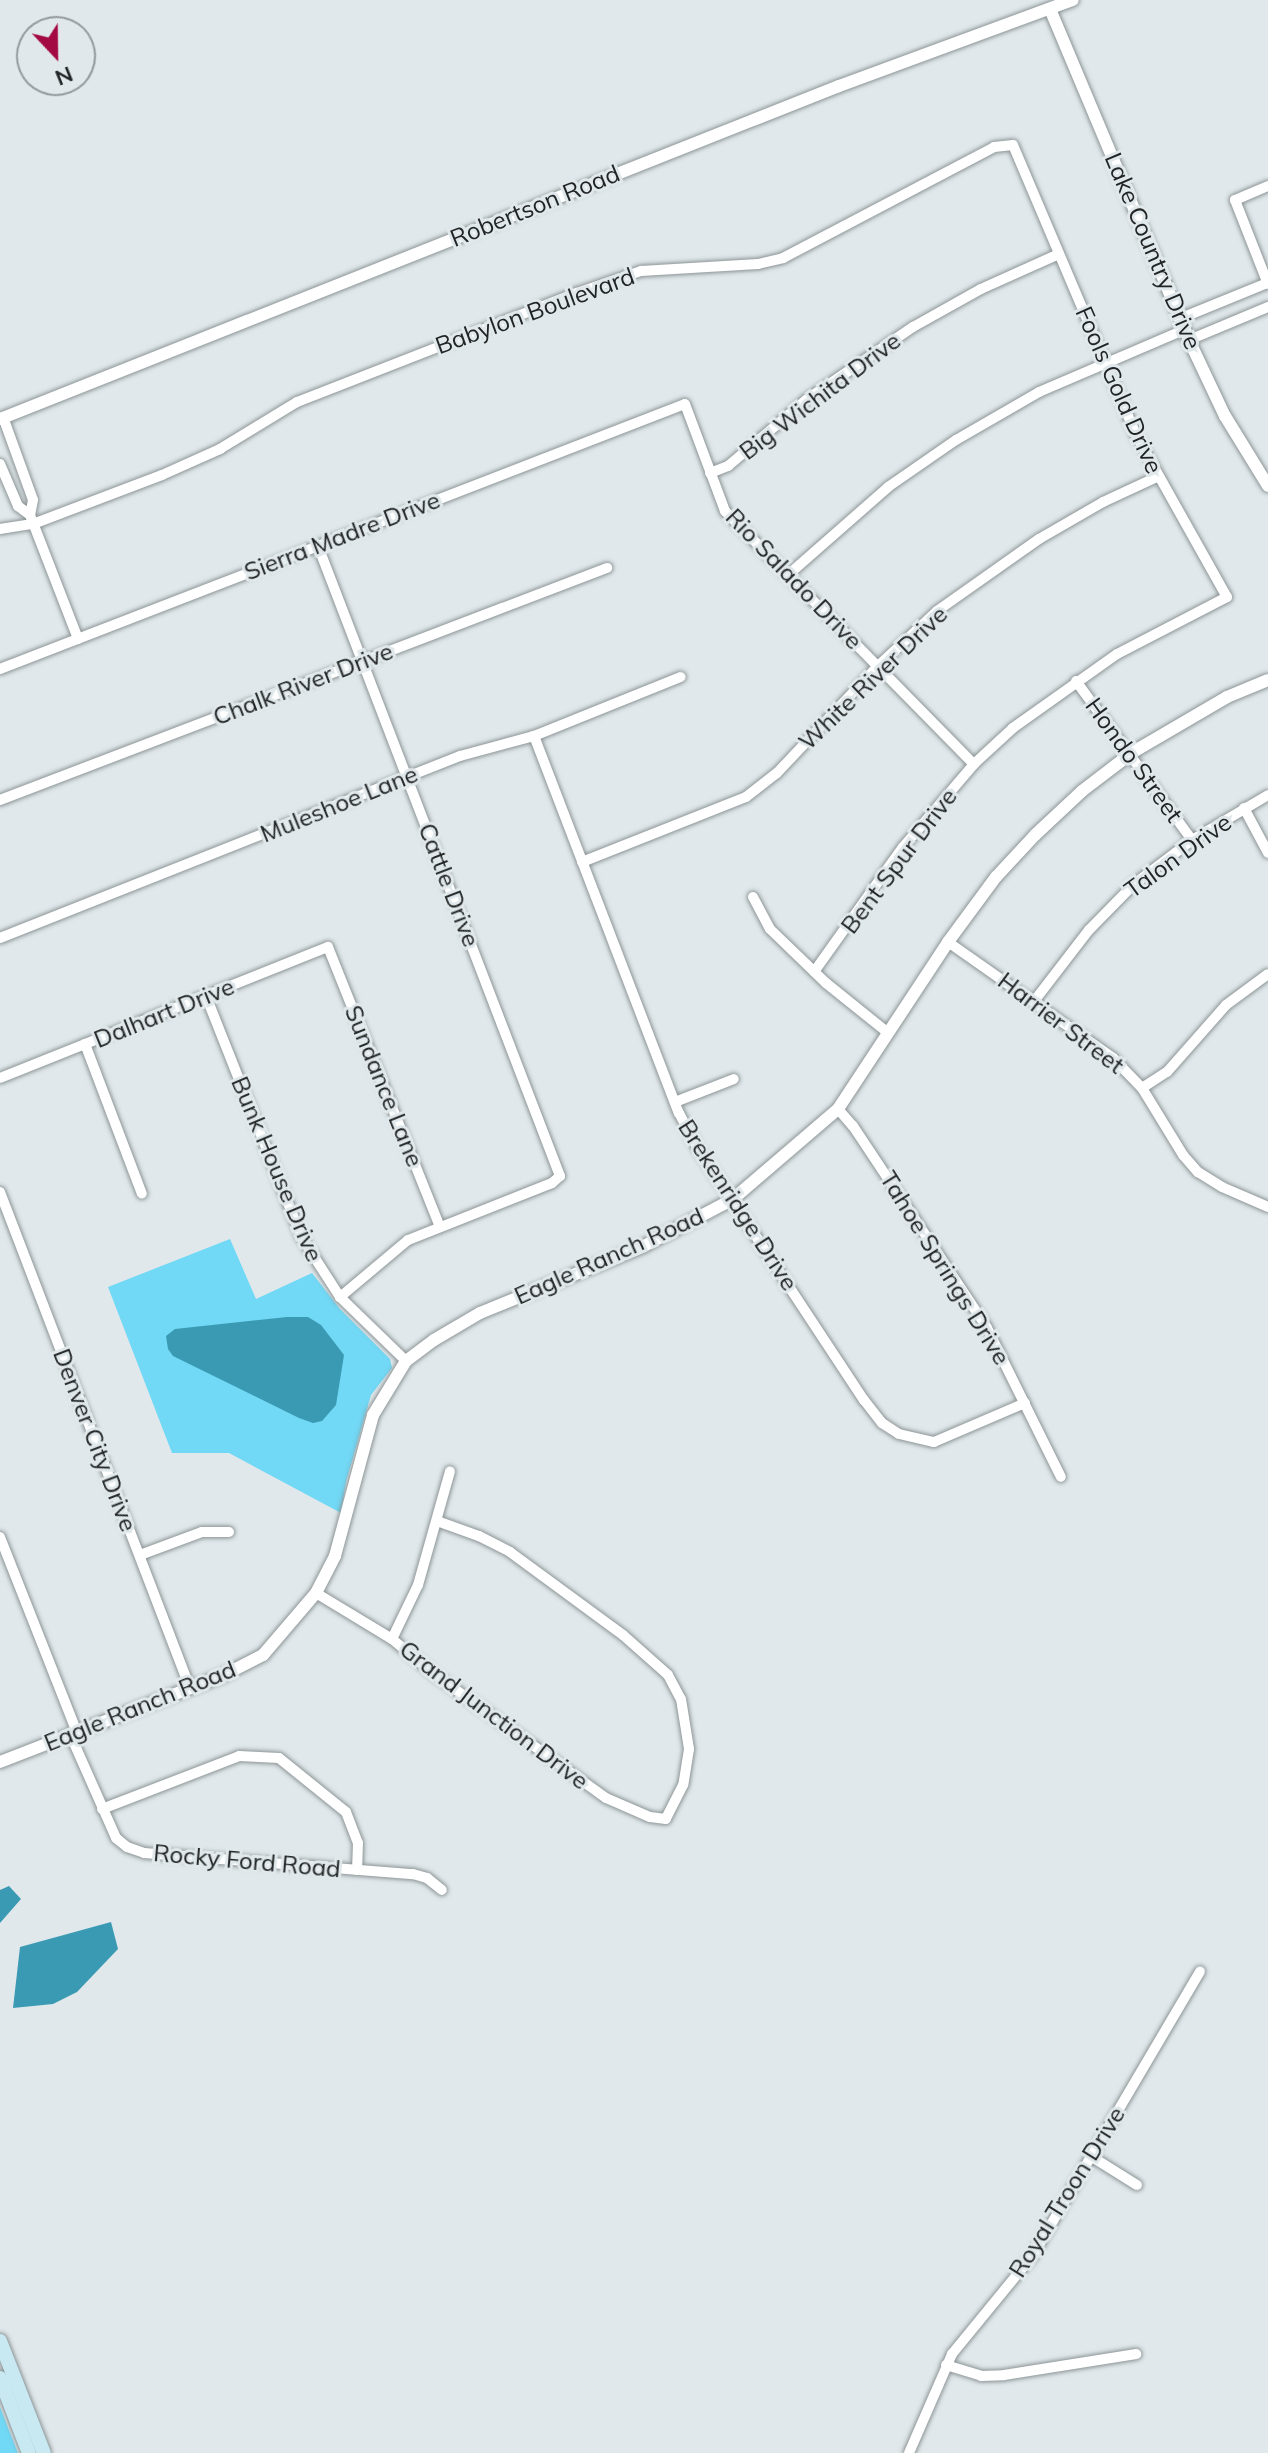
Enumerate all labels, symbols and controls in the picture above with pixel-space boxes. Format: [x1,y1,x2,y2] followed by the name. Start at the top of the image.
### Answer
[16,16,96,96] north arrow
[51,60,77,92] text: N
[1099,148,1207,354] street label: Lake Country Drive
[446,159,624,253] street label: Robertson Road
[432,262,638,360] street label: Babylon Boulevard
[1069,302,1169,478] street label: Fools Gold Drive
[734,326,906,466] street label: Big Wichita Drive
[240,485,444,587] street label: Sierra Madre Drive
[720,503,868,655] street label: Rio Salado Drive
[793,600,953,756] street label: White River Drive
[209,636,397,732] street label: Chalk River Drive
[1079,692,1189,828] street label: Hondo Street
[256,759,422,849] street label: Muleshoe Lane
[835,783,963,939] street label: Bent Spur Drive
[1119,808,1237,904] street label: Talon Drive
[412,819,486,951] street label: Cattle Drive
[992,966,1130,1080] street label: Harrier Street
[90,972,238,1054] street label: Dalhart Drive
[339,1001,429,1171] street label: Sundance Lane
[225,1072,329,1266] street label: Bunk House Drive
[672,1114,804,1296] street label: Brekenridge Drive
[874,1166,1016,1370] street label: Tahoe Springs Drive
[510,1201,708,1311] street label: Eagle Ranch Road
[47,1345,143,1535] street label: Denver City Drive
[394,1635,594,1795] street label: Grand Junction Drive
[40,1654,240,1758] street label: Eagle Ranch Road
[152,1838,342,1884] street label: Rocky Ford Road
[1003,2101,1131,2283] street label: Royal Troon Drive

